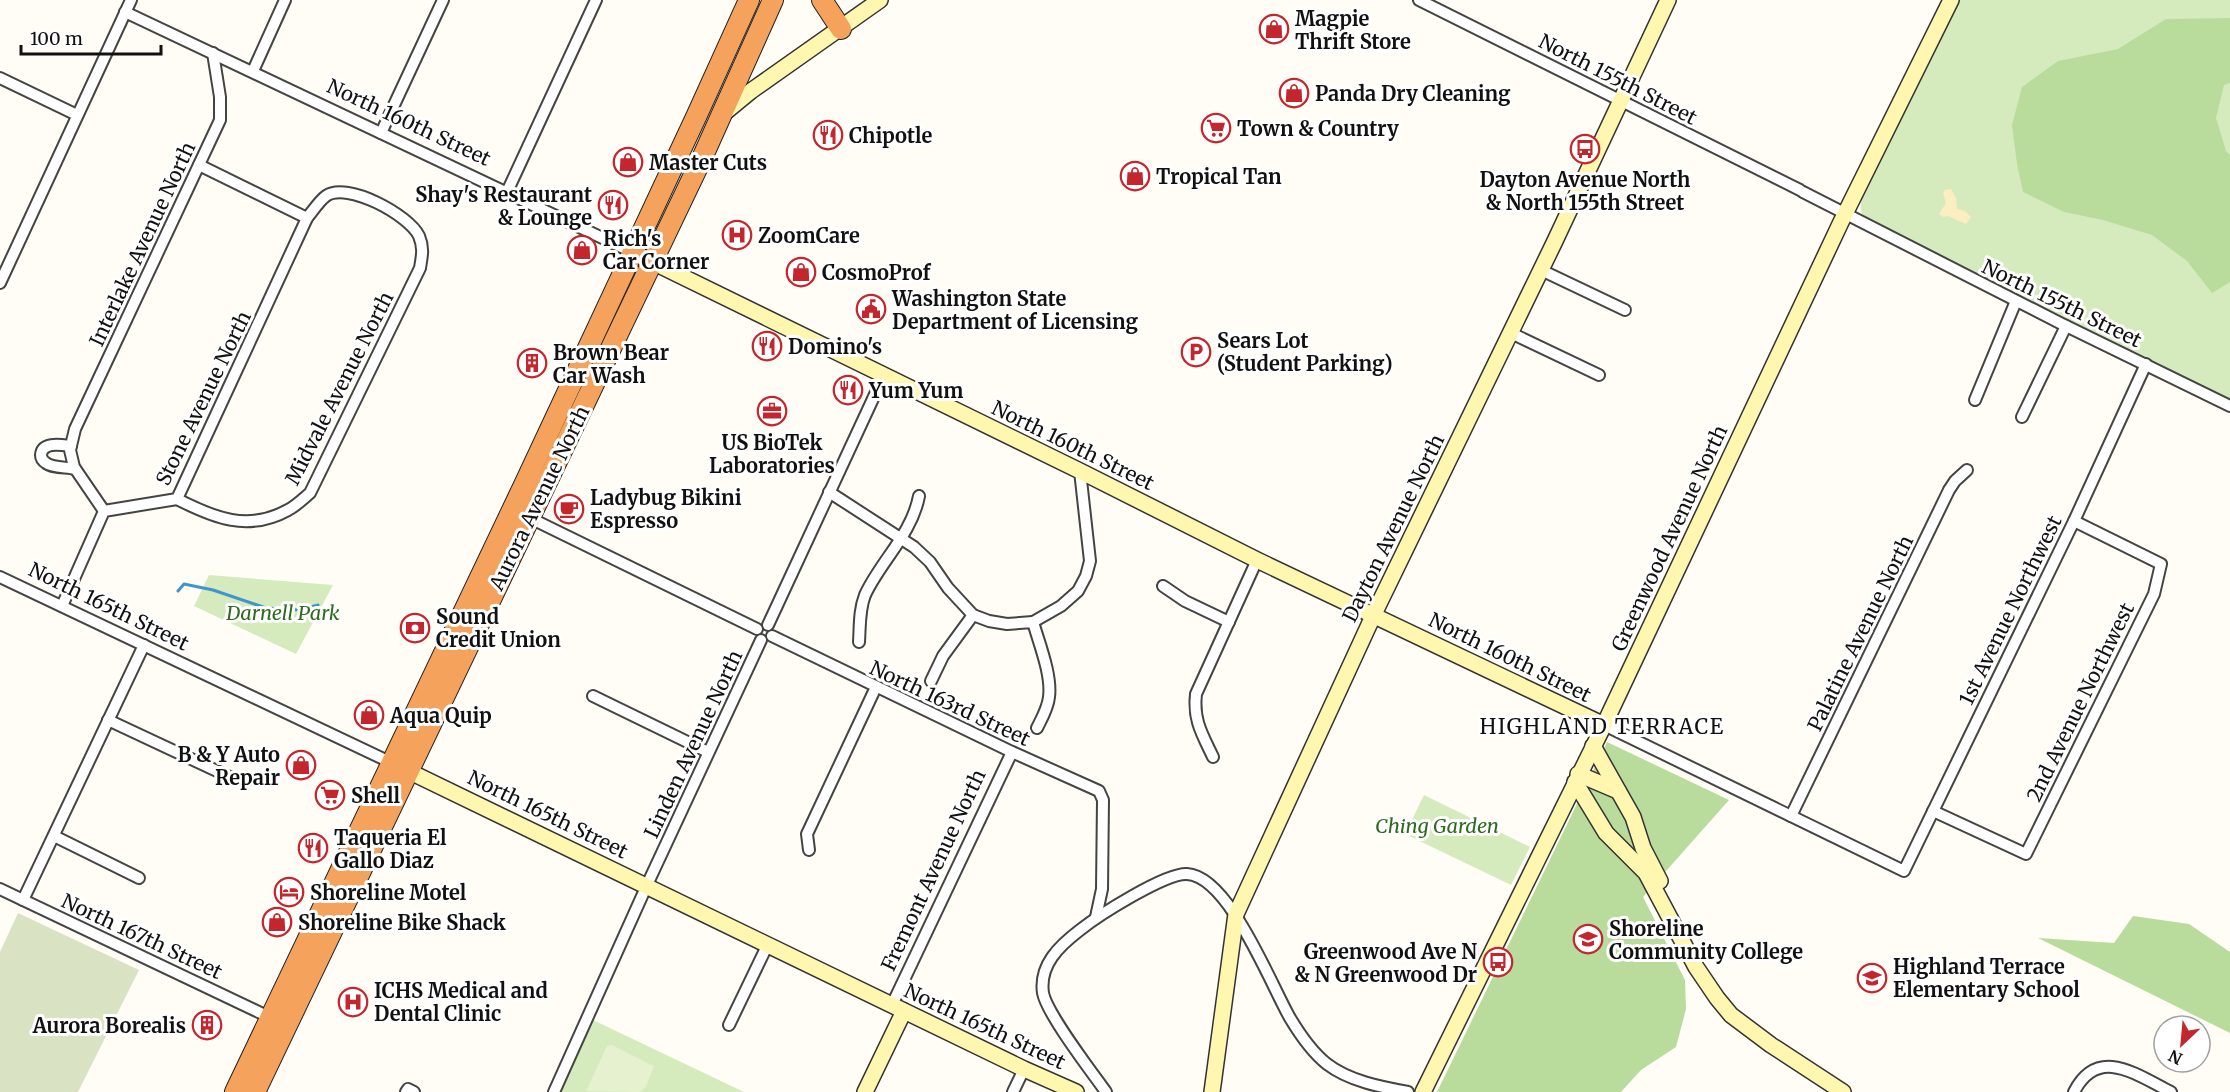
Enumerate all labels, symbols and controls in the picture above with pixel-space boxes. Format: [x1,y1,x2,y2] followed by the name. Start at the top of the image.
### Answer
[1295,6,1411,54] place label: Magpie Thrift Store
[1258,13,1290,45] shop icon: Magpie Thrift Store
[21,18,160,56] scale bar
[30,27,83,50] text: 100 m
[1535,28,1702,130] street label: North 155th Street
[323,73,495,171] street label: North 160th Street
[1278,77,1310,109] shop icon: Panda Dry Cleaning
[1315,81,1511,106] place label: Panda Dry Cleaning
[1200,112,1232,144] supermarket icon: Town & Country
[1237,116,1399,141] place label: Town & Country
[812,119,844,151] restaurant icon: Chipotle
[849,123,932,148] place label: Chipotle
[1569,133,1601,165] bus stop icon: Dayton Avenue North & North 155th Street
[84,138,200,350] street label: Interlake Avenue North
[612,146,644,178] shop icon: Master Cuts
[649,150,767,175] place label: Master Cuts
[1119,160,1151,192] shop icon: Tropical Tan
[1156,164,1282,189] place label: Tropical Tan
[1480,167,1691,215] place label: Dayton Avenue North & North 155th Street
[415,182,592,230] place label: Shay's Restaurant & Lounge
[597,189,629,221] restaurant icon: Shay's Restaurant & Lounge
[721,219,753,251] hospital icon: ZoomCare
[758,223,860,248] place label: ZoomCare
[603,226,709,274] place label: Rich's Car Corner
[566,234,598,266] shop icon: Rich's Car Corner
[1978,254,2146,353] street label: North 155th Street
[785,256,817,288] shop icon: CosmoProf
[822,260,932,285] place label: CosmoProf
[891,286,1139,334] place label: Washington State Department of Licensing
[279,287,399,489] street label: Midvale Avenue North
[855,293,887,325] public building icon: Washington State Department of Licensing
[150,307,256,489] street label: Stone Avenue North
[1217,328,1392,376] place label: Sears Lot (Student Parking)
[751,330,783,362] restaurant icon: Domino's
[788,334,882,359] place label: Domino's
[1180,336,1212,368] parking icon: Sears Lot (Student Parking)
[553,340,669,388] place label: Brown Bear Car Wash
[516,347,548,379] building icon: Brown Bear Car Wash
[832,374,864,406] restaurant icon: Yum Yum
[868,378,963,403] place label: Yum Yum
[756,395,788,427] office icon: US BioTek Laboratories
[988,395,1158,495] street label: North 160th Street
[483,402,595,595] street label: Aurora Avenue North
[1606,421,1732,655] street label: Greenwood Avenue North
[709,430,835,478] place label: US BioTek Laboratories
[1337,430,1449,626] street label: Dayton Avenue North
[590,485,742,533] place label: Ladybug Bikini Espresso
[553,493,585,525] cafe icon: Ladybug Bikini Espresso
[1953,511,2067,709] street label: 1st Avenue Northwest
[1802,531,1918,735] street label: Palatine Avenue North
[25,556,193,656] street label: North 165th Street
[2021,598,2139,806] street label: 2nd Avenue Northwest
[225,600,340,625] park label: Darnell Park
[436,604,561,652] place label: Sound Credit Union
[1425,607,1595,707] street label: North 160th Street
[399,612,431,644] bank icon: Sound Credit Union
[638,646,748,842] street label: Linden Avenue North
[866,655,1034,751] street label: North 163rd Street
[353,699,385,731] shop icon: Aqua Quip
[389,703,492,728] place label: Aqua Quip
[1479,713,1725,740] district label: HIGHLAND TERRACE
[178,742,280,790] place label: B & Y Auto Repair
[285,749,317,781] shop icon: B & Y Auto Repair
[464,764,632,864] street label: North 165th Street
[875,765,991,975] street label: Fremont Avenue North
[314,779,346,811] supermarket icon: Shell
[351,783,401,808] place label: Shell
[1375,813,1499,838] park label: Ching Garden
[334,825,447,873] place label: Taqueria El Gallo Diaz
[297,832,329,864] restaurant icon: Taqueria El Gallo Diaz
[273,876,305,908] hotel icon: Shoreline Motel
[310,880,467,905] place label: Shoreline Motel
[58,888,226,984] street label: North 167th Street
[261,906,293,938] shop icon: Shoreline Bike Shack
[298,910,506,935] place label: Shoreline Bike Shack
[1609,916,1803,964] place label: Shoreline Community College
[1572,923,1604,955] school or university icon: Shoreline Community College
[1295,939,1477,987] place label: Greenwood Ave N & N Greenwood Dr
[1482,946,1514,978] bus stop icon: Greenwood Ave N & N Greenwood Dr
[1893,954,2080,1002] place label: Highland Terrace Elementary School
[1856,962,1888,994] school or university icon: Highland Terrace Elementary School
[374,978,548,1026] place label: ICHS Medical and Dental Clinic
[900,978,1070,1074] street label: North 165th Street
[337,986,369,1018] hospital icon: ICHS Medical and Dental Clinic
[191,1009,223,1041] building icon: Aurora Borealis
[32,1013,186,1038] place label: Aurora Borealis
[2152,1014,2212,1074] north arrow
[2165,1046,2185,1069] text: N

